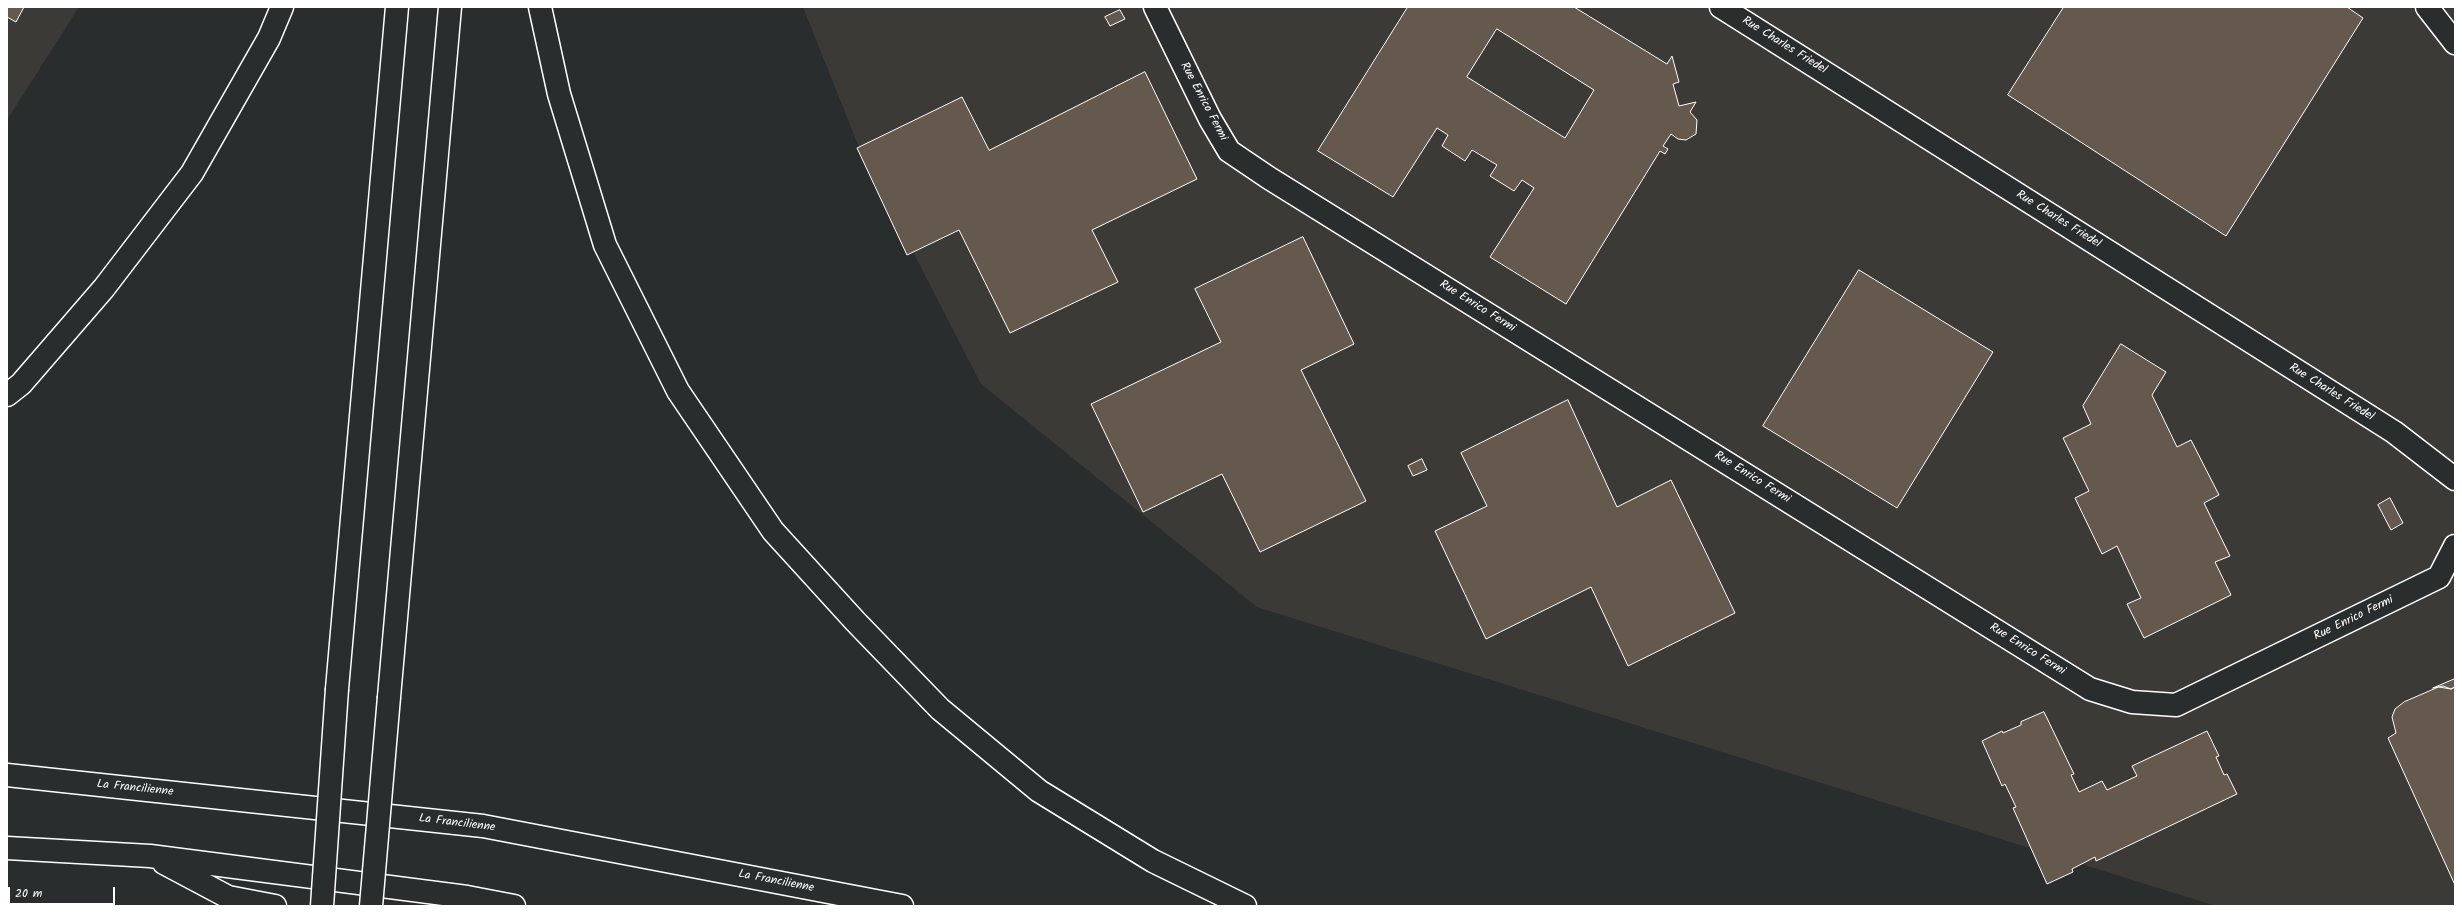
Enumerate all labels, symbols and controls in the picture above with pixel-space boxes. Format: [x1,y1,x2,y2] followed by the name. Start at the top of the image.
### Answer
[1739,14,1829,78] street label: Rue Charles Friedel
[1176,60,1230,144] street label: Rue Enrico Fermi
[2013,188,2103,252] street label: Rue Charles Friedel
[1436,278,1518,336] street label: Rue Enrico Fermi
[2286,361,2376,425] street label: Rue Charles Friedel
[1711,449,1793,507] street label: Rue Enrico Fermi
[2312,593,2396,645] street label: Rue Enrico Fermi
[1986,621,2068,679] street label: Rue Enrico Fermi
[96,778,174,800] street label: La Francilienne
[418,812,496,836] street label: La Francilienne
[737,868,815,896] street label: La Francilienne
[10,879,117,905] scale bar
[15,884,42,903] text: 20 m

